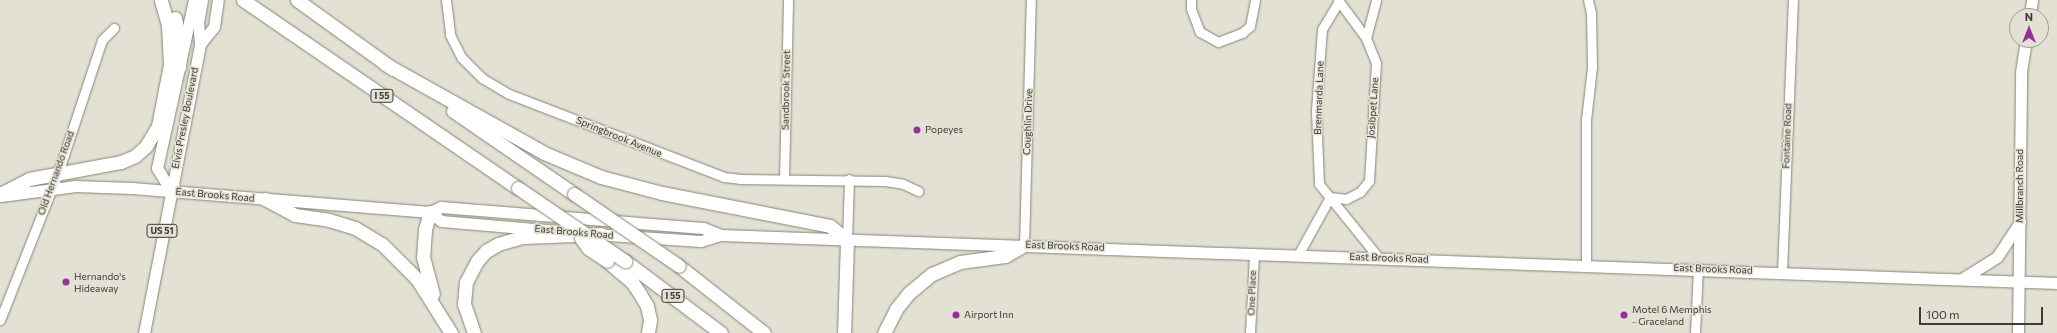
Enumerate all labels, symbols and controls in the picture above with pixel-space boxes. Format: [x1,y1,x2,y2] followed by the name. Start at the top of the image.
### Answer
[2009,8,2049,48] north arrow
[2025,10,2033,23] text: N
[779,50,793,130] street label: Sandbrook Street
[1312,61,1326,135] street label: Brenmarda Lane
[169,66,201,170] street label: Elvis Presley Boulevard
[1365,77,1381,139] street label: Josibpet Lane
[370,89,394,103] road number: I 55
[1021,89,1035,155] street label: Coughlin Drive
[1780,103,1794,169] street label: Fontaine Road
[574,114,664,160] street label: Springbrook Avenue
[925,124,963,136] place label: Popeyes
[912,125,922,135] marker: Popeyes
[35,129,77,217] street label: Old Hernando Road
[2014,149,2026,223] street label: Millbranch Road
[175,186,255,204] street label: East Brooks Road
[534,223,614,241] street label: East Brooks Road
[146,224,178,238] road number: US 51
[1025,239,1105,253] street label: East Brooks Road
[1349,251,1429,265] street label: East Brooks Road
[1673,262,1753,276] street label: East Brooks Road
[74,270,126,294] place label: Hernando's Hideaway
[1245,270,1259,316] street label: One Place
[61,277,71,287] marker: Hernando's Hideaway
[661,289,685,303] road number: I 55
[1921,299,2045,325] scale bar
[1632,303,1712,326] place label: Motel 6 Memphis - Graceland
[1926,307,1960,321] text: 100 m
[964,309,1014,321] place label: Airport Inn
[951,310,961,320] marker: Airport Inn
[1619,310,1629,320] marker: Motel 6 Memphis - Graceland

